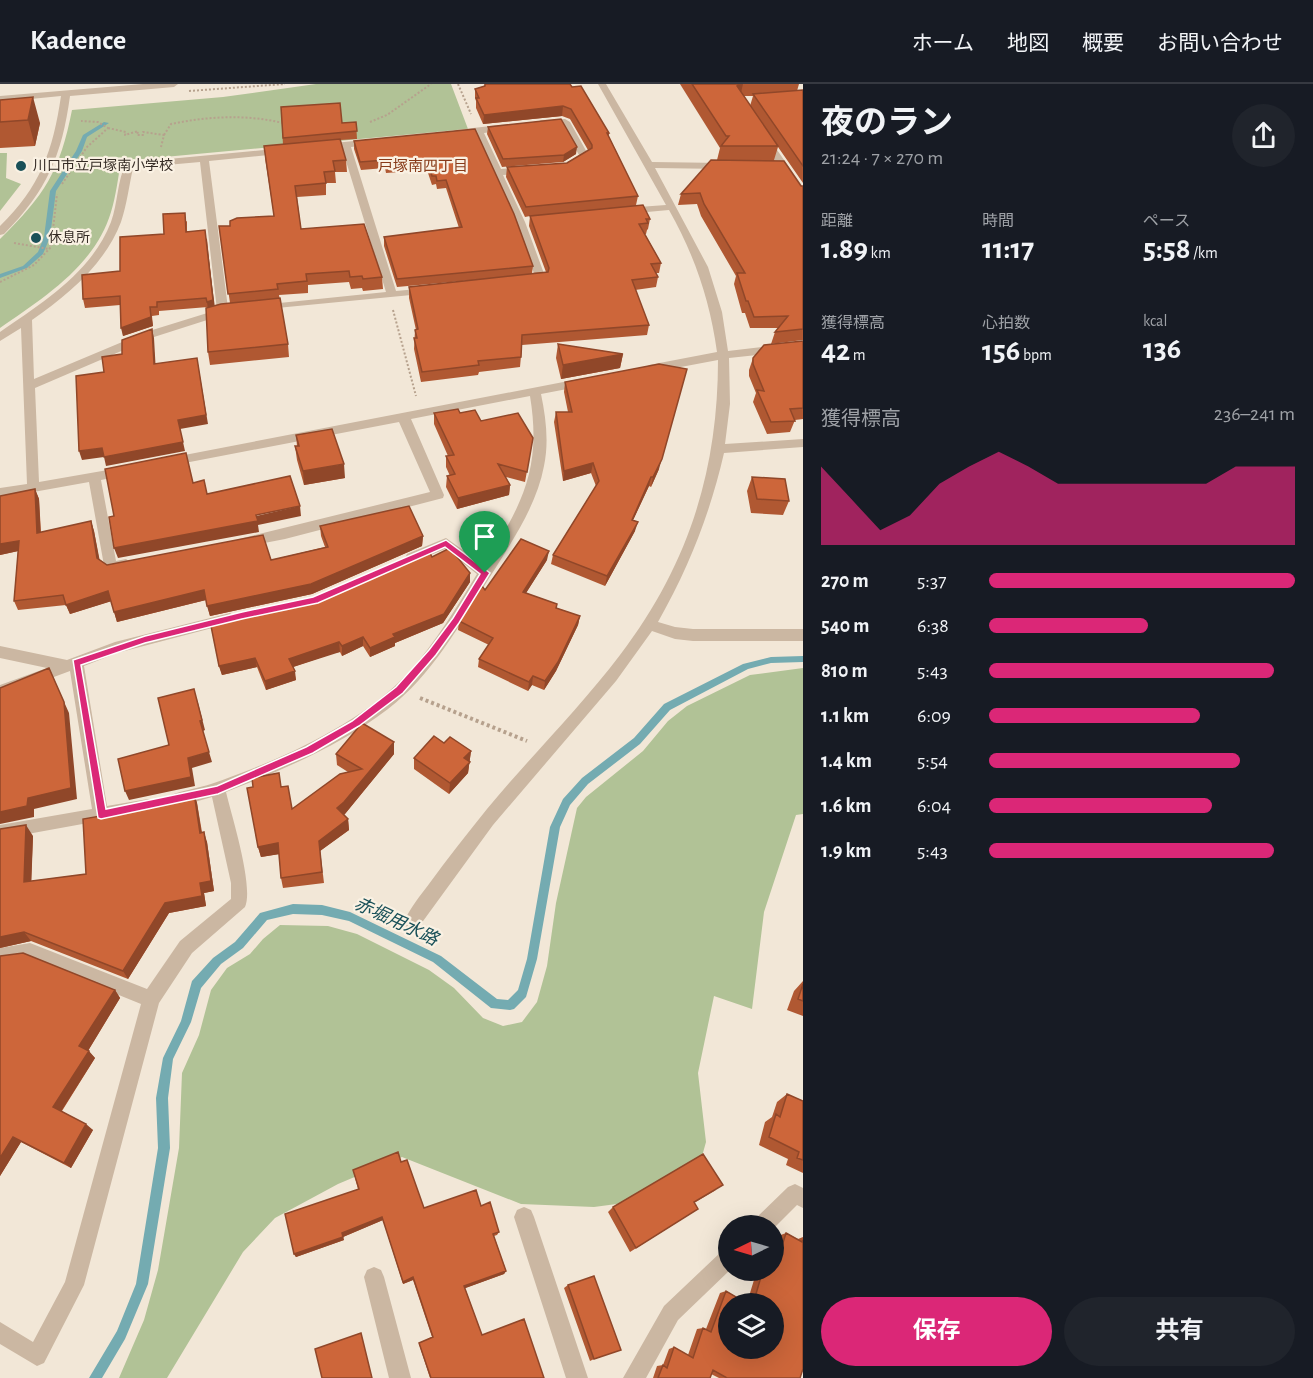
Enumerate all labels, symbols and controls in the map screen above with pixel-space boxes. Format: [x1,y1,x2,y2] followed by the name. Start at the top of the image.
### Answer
[30,27,126,55] text: Kadence
[912,33,974,54] text: ホーム
[1007,33,1049,54] text: 地図
[1082,33,1124,54] text: 概要
[1157,33,1283,54] text: お問い合わせ
[1232,104,1295,167] button: share
[821,107,953,140] text: 夜のラン
[821,148,943,168] text: 21:24 · 7 × 270 m
[33,158,173,173] place label: 川口市立戸塚南小学校
[378,158,468,174] district label: 戸塚南四丁目
[14,159,28,173] marker: 川口市立戸塚南小学校
[821,213,853,229] text: 距離
[982,213,1014,229] text: 時間
[1143,213,1190,229] text: ペース
[48,229,90,245] place label: 休息所
[29,231,43,245] marker: 休息所
[821,234,868,264] text: 1.89
[982,234,1034,264] text: 11:17
[1143,234,1191,264] text: 5:58
[868,245,891,261] text: km
[1191,245,1218,261] text: /km
[1143,313,1167,329] text: kcal
[821,315,885,331] text: 獲得標高
[982,315,1030,331] text: 心拍数
[1143,334,1181,364] text: 136
[821,336,850,366] text: 42
[982,336,1020,366] text: 156
[850,347,866,363] text: m
[1020,347,1052,363] text: bpm
[1214,404,1295,424] text: 236–241 m
[821,409,901,429] text: 獲得標高
[459,511,510,573] pin
[468,520,501,553] icon: arrive
[821,571,869,591] text: 270 m
[917,571,947,591] text: 5:37
[821,616,869,636] text: 540 m
[917,616,949,636] text: 6:38
[821,661,868,681] text: 810 m
[917,661,948,681] text: 5:43
[821,706,869,726] text: 1.1 km
[917,706,951,726] text: 6:09
[821,751,872,771] text: 1.4 km
[917,751,948,771] text: 5:54
[821,796,872,816] text: 1.6 km
[917,796,951,816] text: 6:04
[821,841,872,861] text: 1.9 km
[917,841,948,861] text: 5:43
[351,893,443,950] water label: 赤堀用水路
[718,1215,784,1281] north arrow
[718,1215,784,1359] map controls
[718,1293,784,1359] button: layers
[821,1297,1052,1366] button: 保存
[1064,1297,1295,1366] button: 共有

